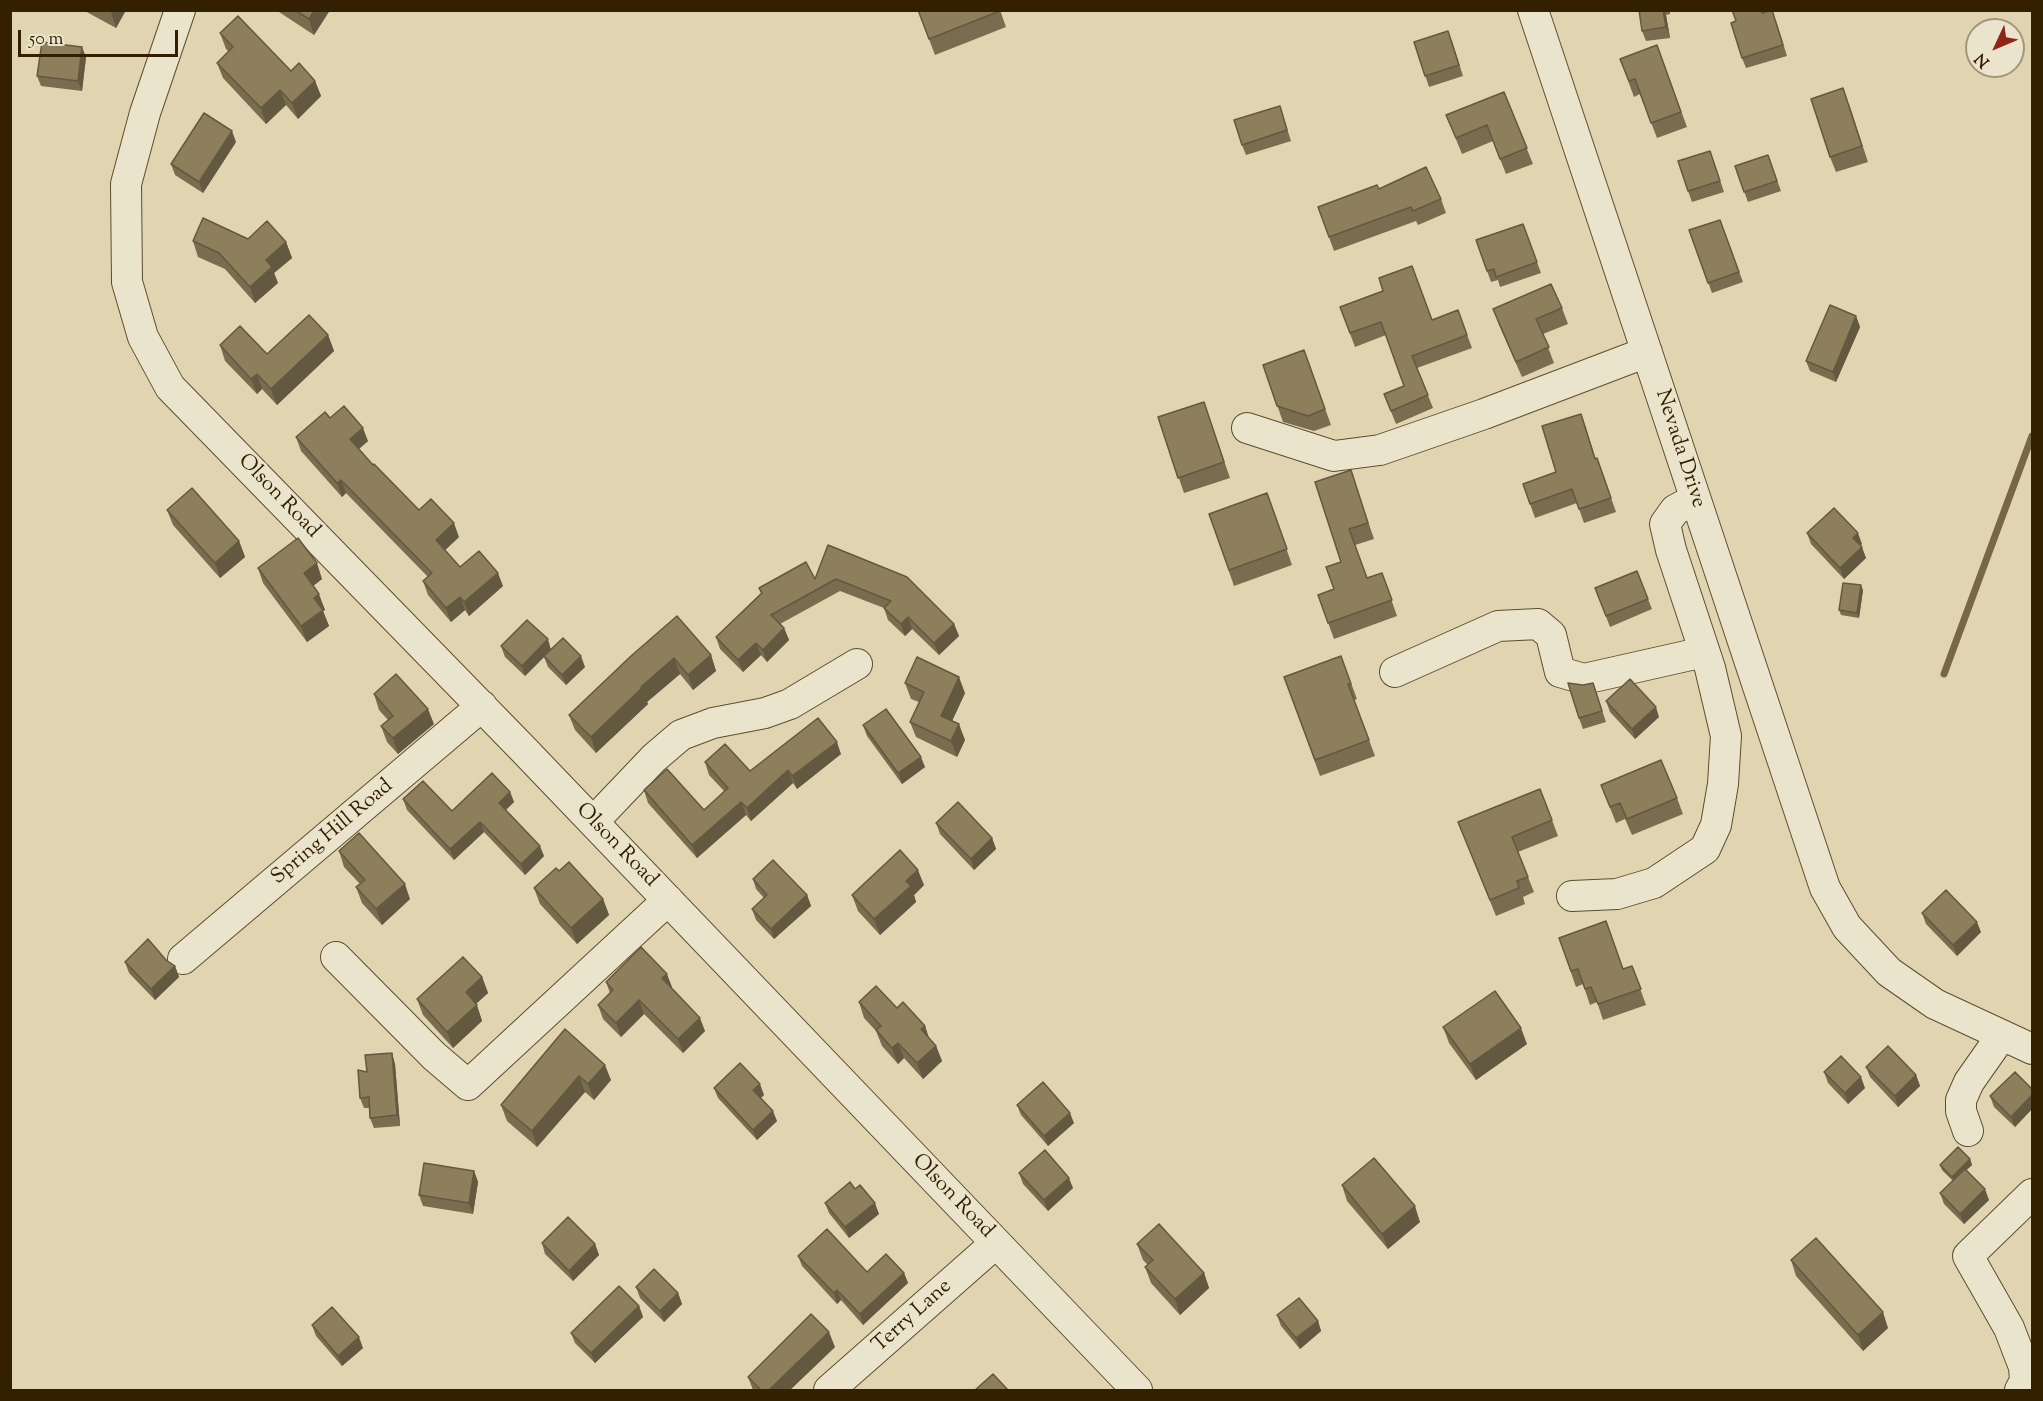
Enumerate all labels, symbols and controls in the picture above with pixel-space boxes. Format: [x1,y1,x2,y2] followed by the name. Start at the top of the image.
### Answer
[21,18,182,56] scale bar
[1965,18,2025,78] north arrow
[29,27,63,53] text: 50 m
[1970,47,1996,72] text: N
[1648,387,1710,511] street label: Nevada Drive
[232,450,324,544] street label: Olson Road
[267,775,399,891] street label: Spring Hill Road
[570,799,662,893] street label: Olson Road
[906,1150,998,1244] street label: Olson Road
[868,1275,958,1359] street label: Terry Lane

